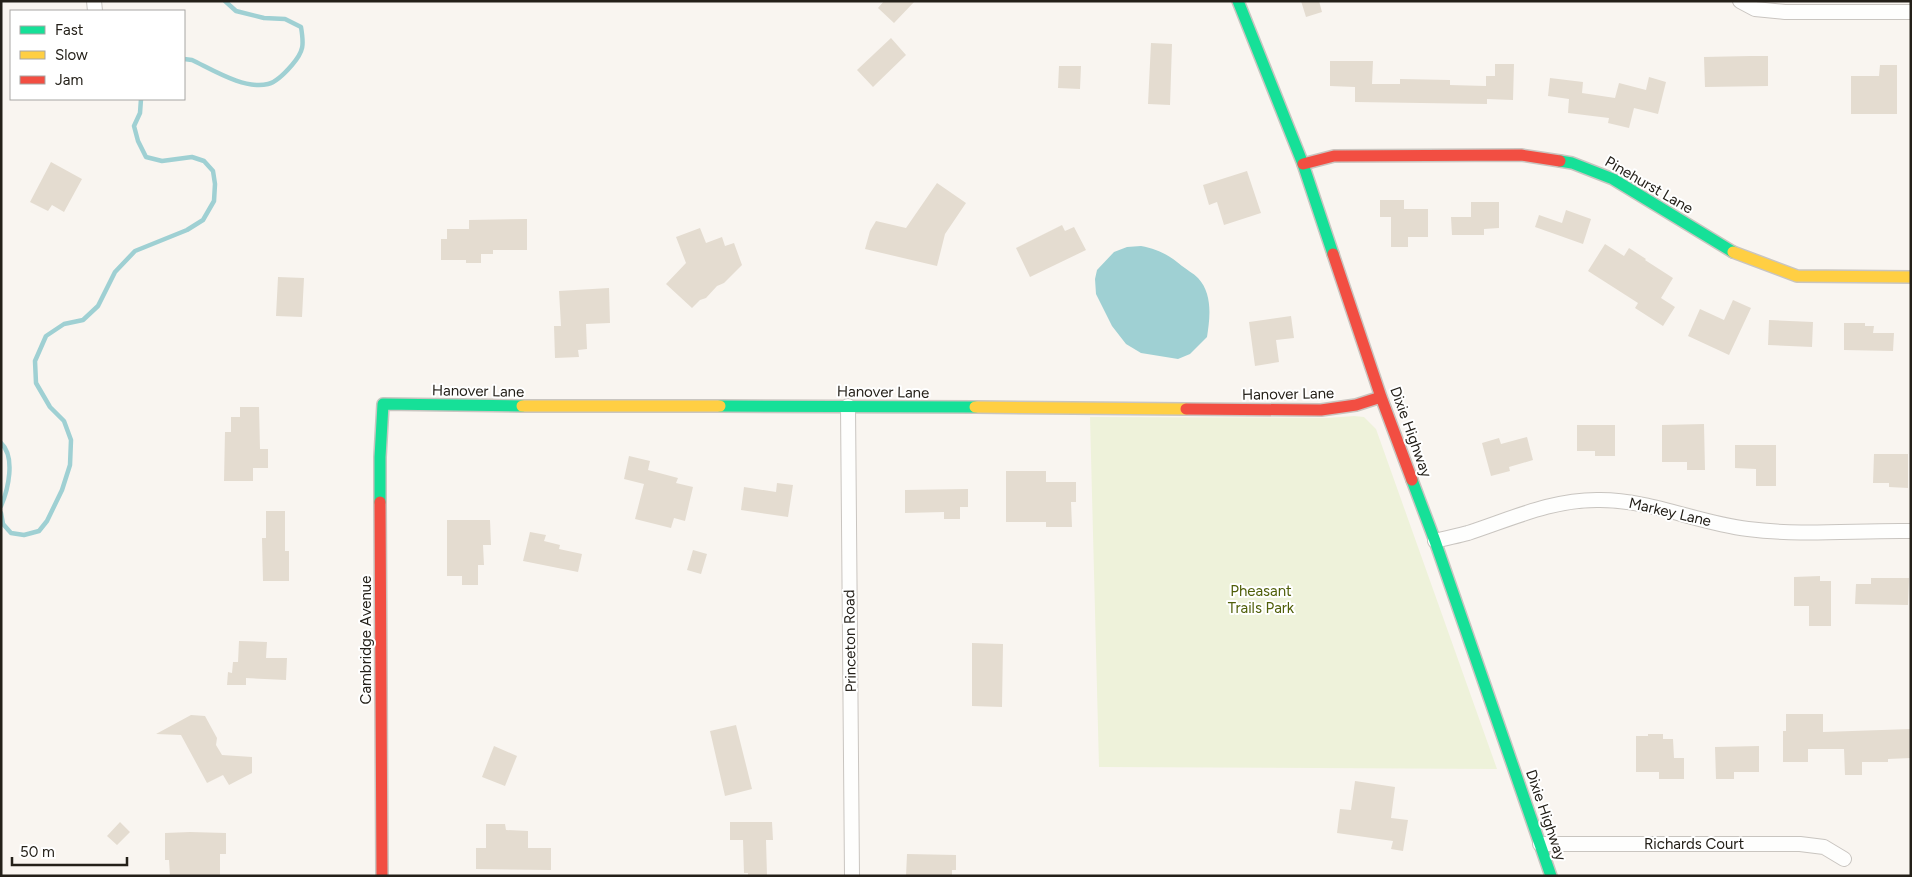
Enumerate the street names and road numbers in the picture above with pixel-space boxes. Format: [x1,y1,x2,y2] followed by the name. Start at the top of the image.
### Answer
[1602,152,1696,218] street label: Pinehurst Lane
[432,381,524,401] street label: Hanover Lane
[837,382,929,402] street label: Hanover Lane
[1242,384,1334,404] street label: Hanover Lane
[1386,384,1436,480] street label: Dixie Highway
[1627,494,1713,530] street label: Markey Lane
[357,576,375,704] street label: Cambridge Avenue
[840,589,860,693] street label: Princeton Road
[1522,767,1570,863] street label: Dixie Highway
[1644,835,1744,853] street label: Richards Court

